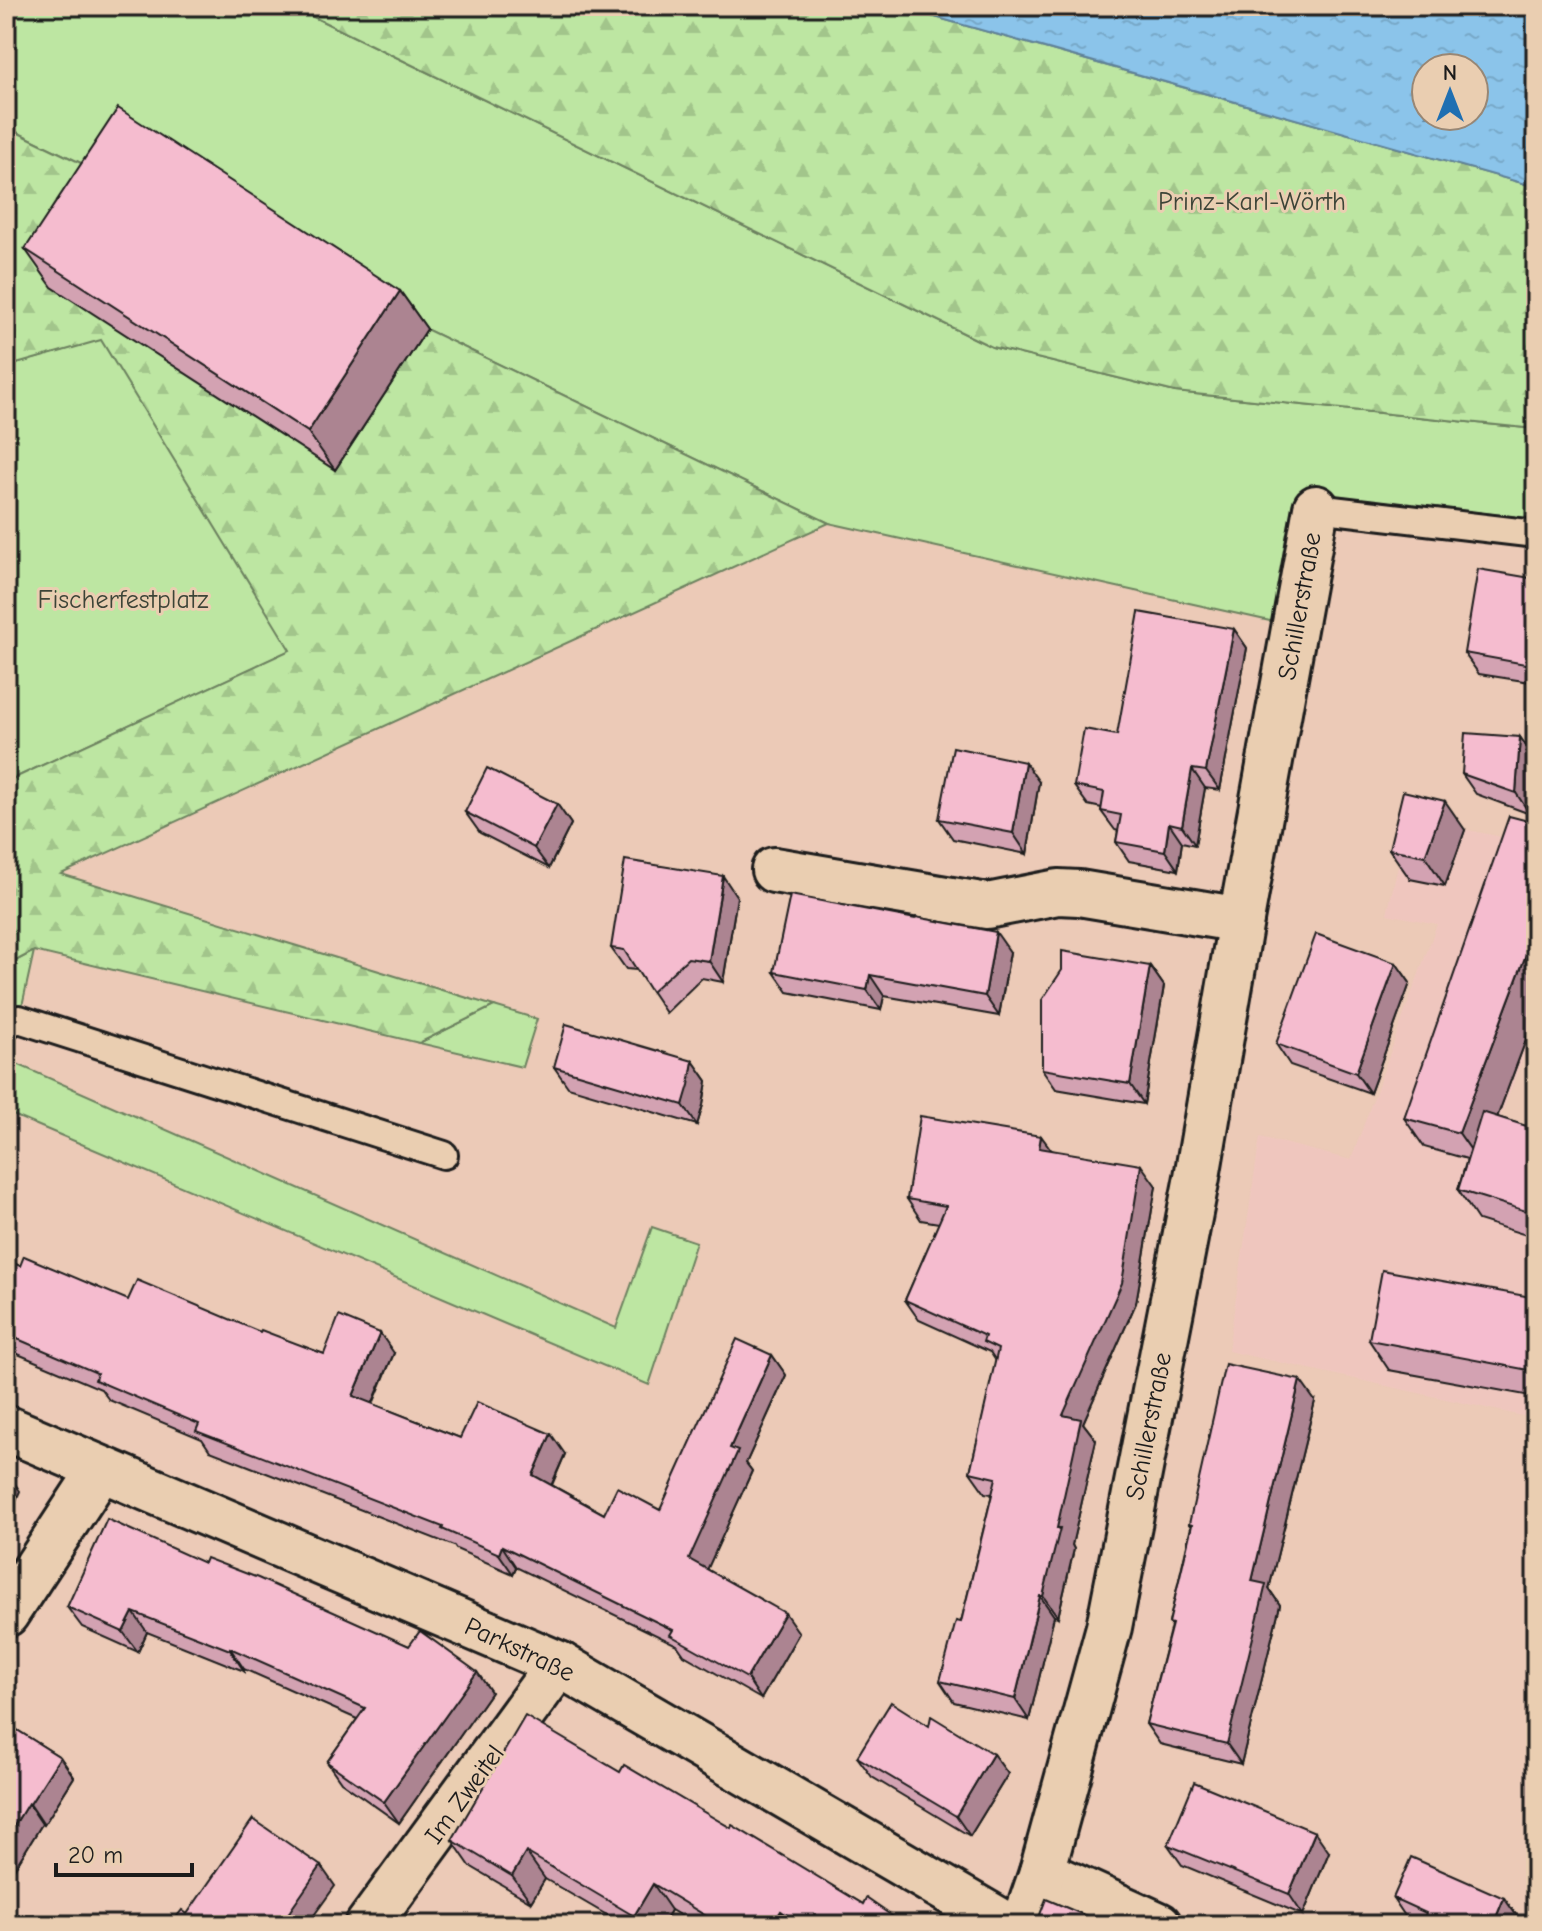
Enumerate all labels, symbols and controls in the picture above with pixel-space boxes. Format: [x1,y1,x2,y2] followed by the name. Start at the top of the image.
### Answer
[1410,52,1490,132] north arrow
[1443,60,1457,86] text: N
[1158,187,1346,217] park label: Prinz-Karl-Wörth
[1272,530,1328,682] street label: Schillerstraße
[37,585,209,615] park label: Fischerfestplatz
[1120,1350,1178,1503] street label: Schillerstraße
[460,1611,579,1688] street label: Parkstraße
[419,1739,511,1850] street label: Im Zweitel
[56,1827,192,1877] scale bar
[68,1841,123,1869] text: 20 m

